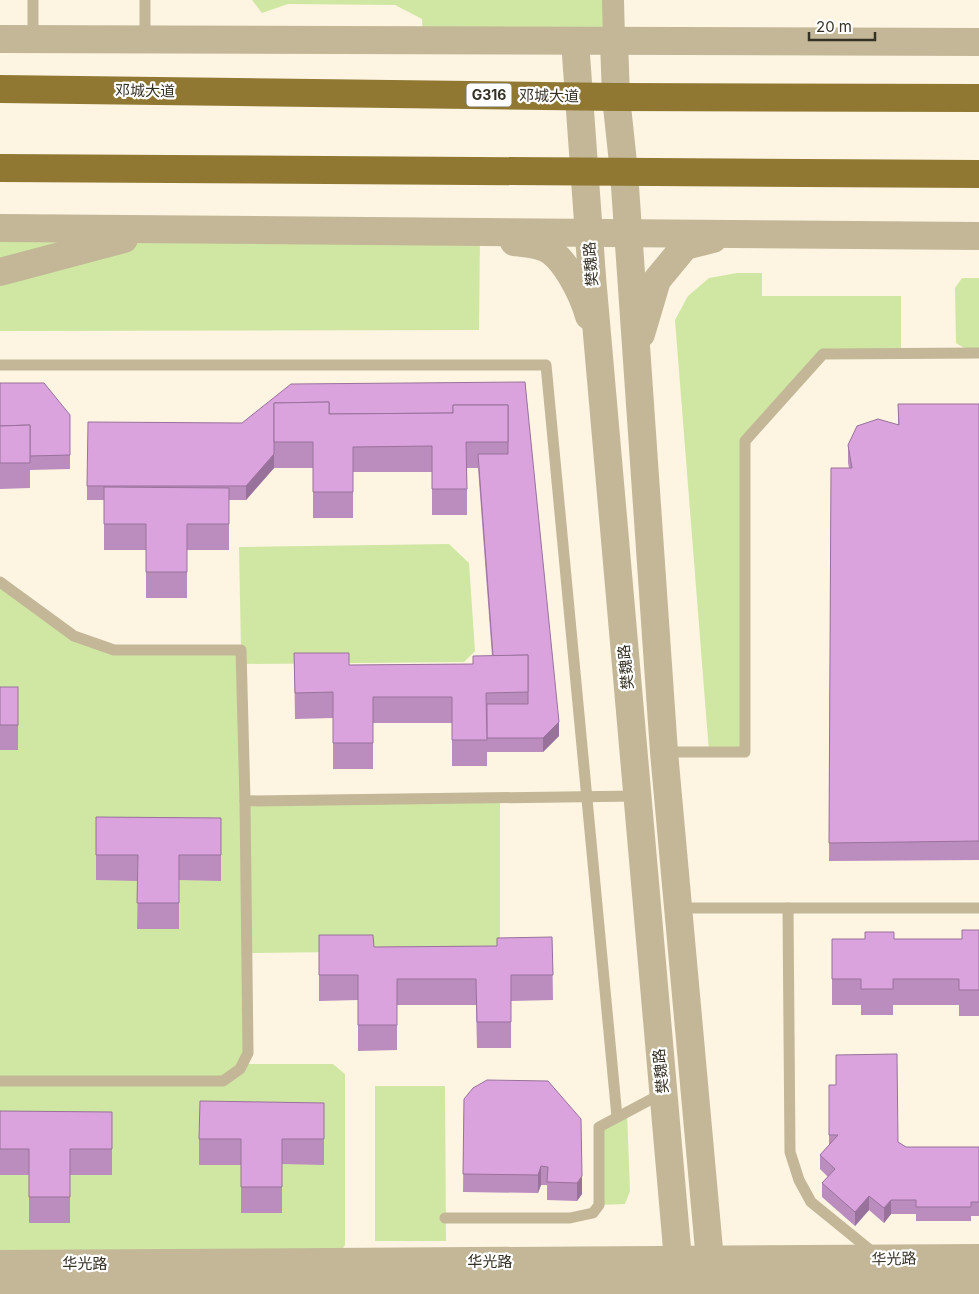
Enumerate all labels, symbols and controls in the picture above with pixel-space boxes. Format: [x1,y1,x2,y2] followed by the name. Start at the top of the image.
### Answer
[809,10,875,42] scale bar
[816,17,852,36] text: 20 m
[115,80,175,101] street label: 邓城大道
[466,84,512,106] road number: G316
[519,85,579,106] street label: 邓城大道
[579,241,602,287] street label: 樊魏路
[614,644,637,690] street label: 樊魏路
[649,1048,672,1094] street label: 樊魏路
[871,1249,917,1268] street label: 华光路
[467,1252,513,1271] street label: 华光路
[62,1254,108,1273] street label: 华光路

